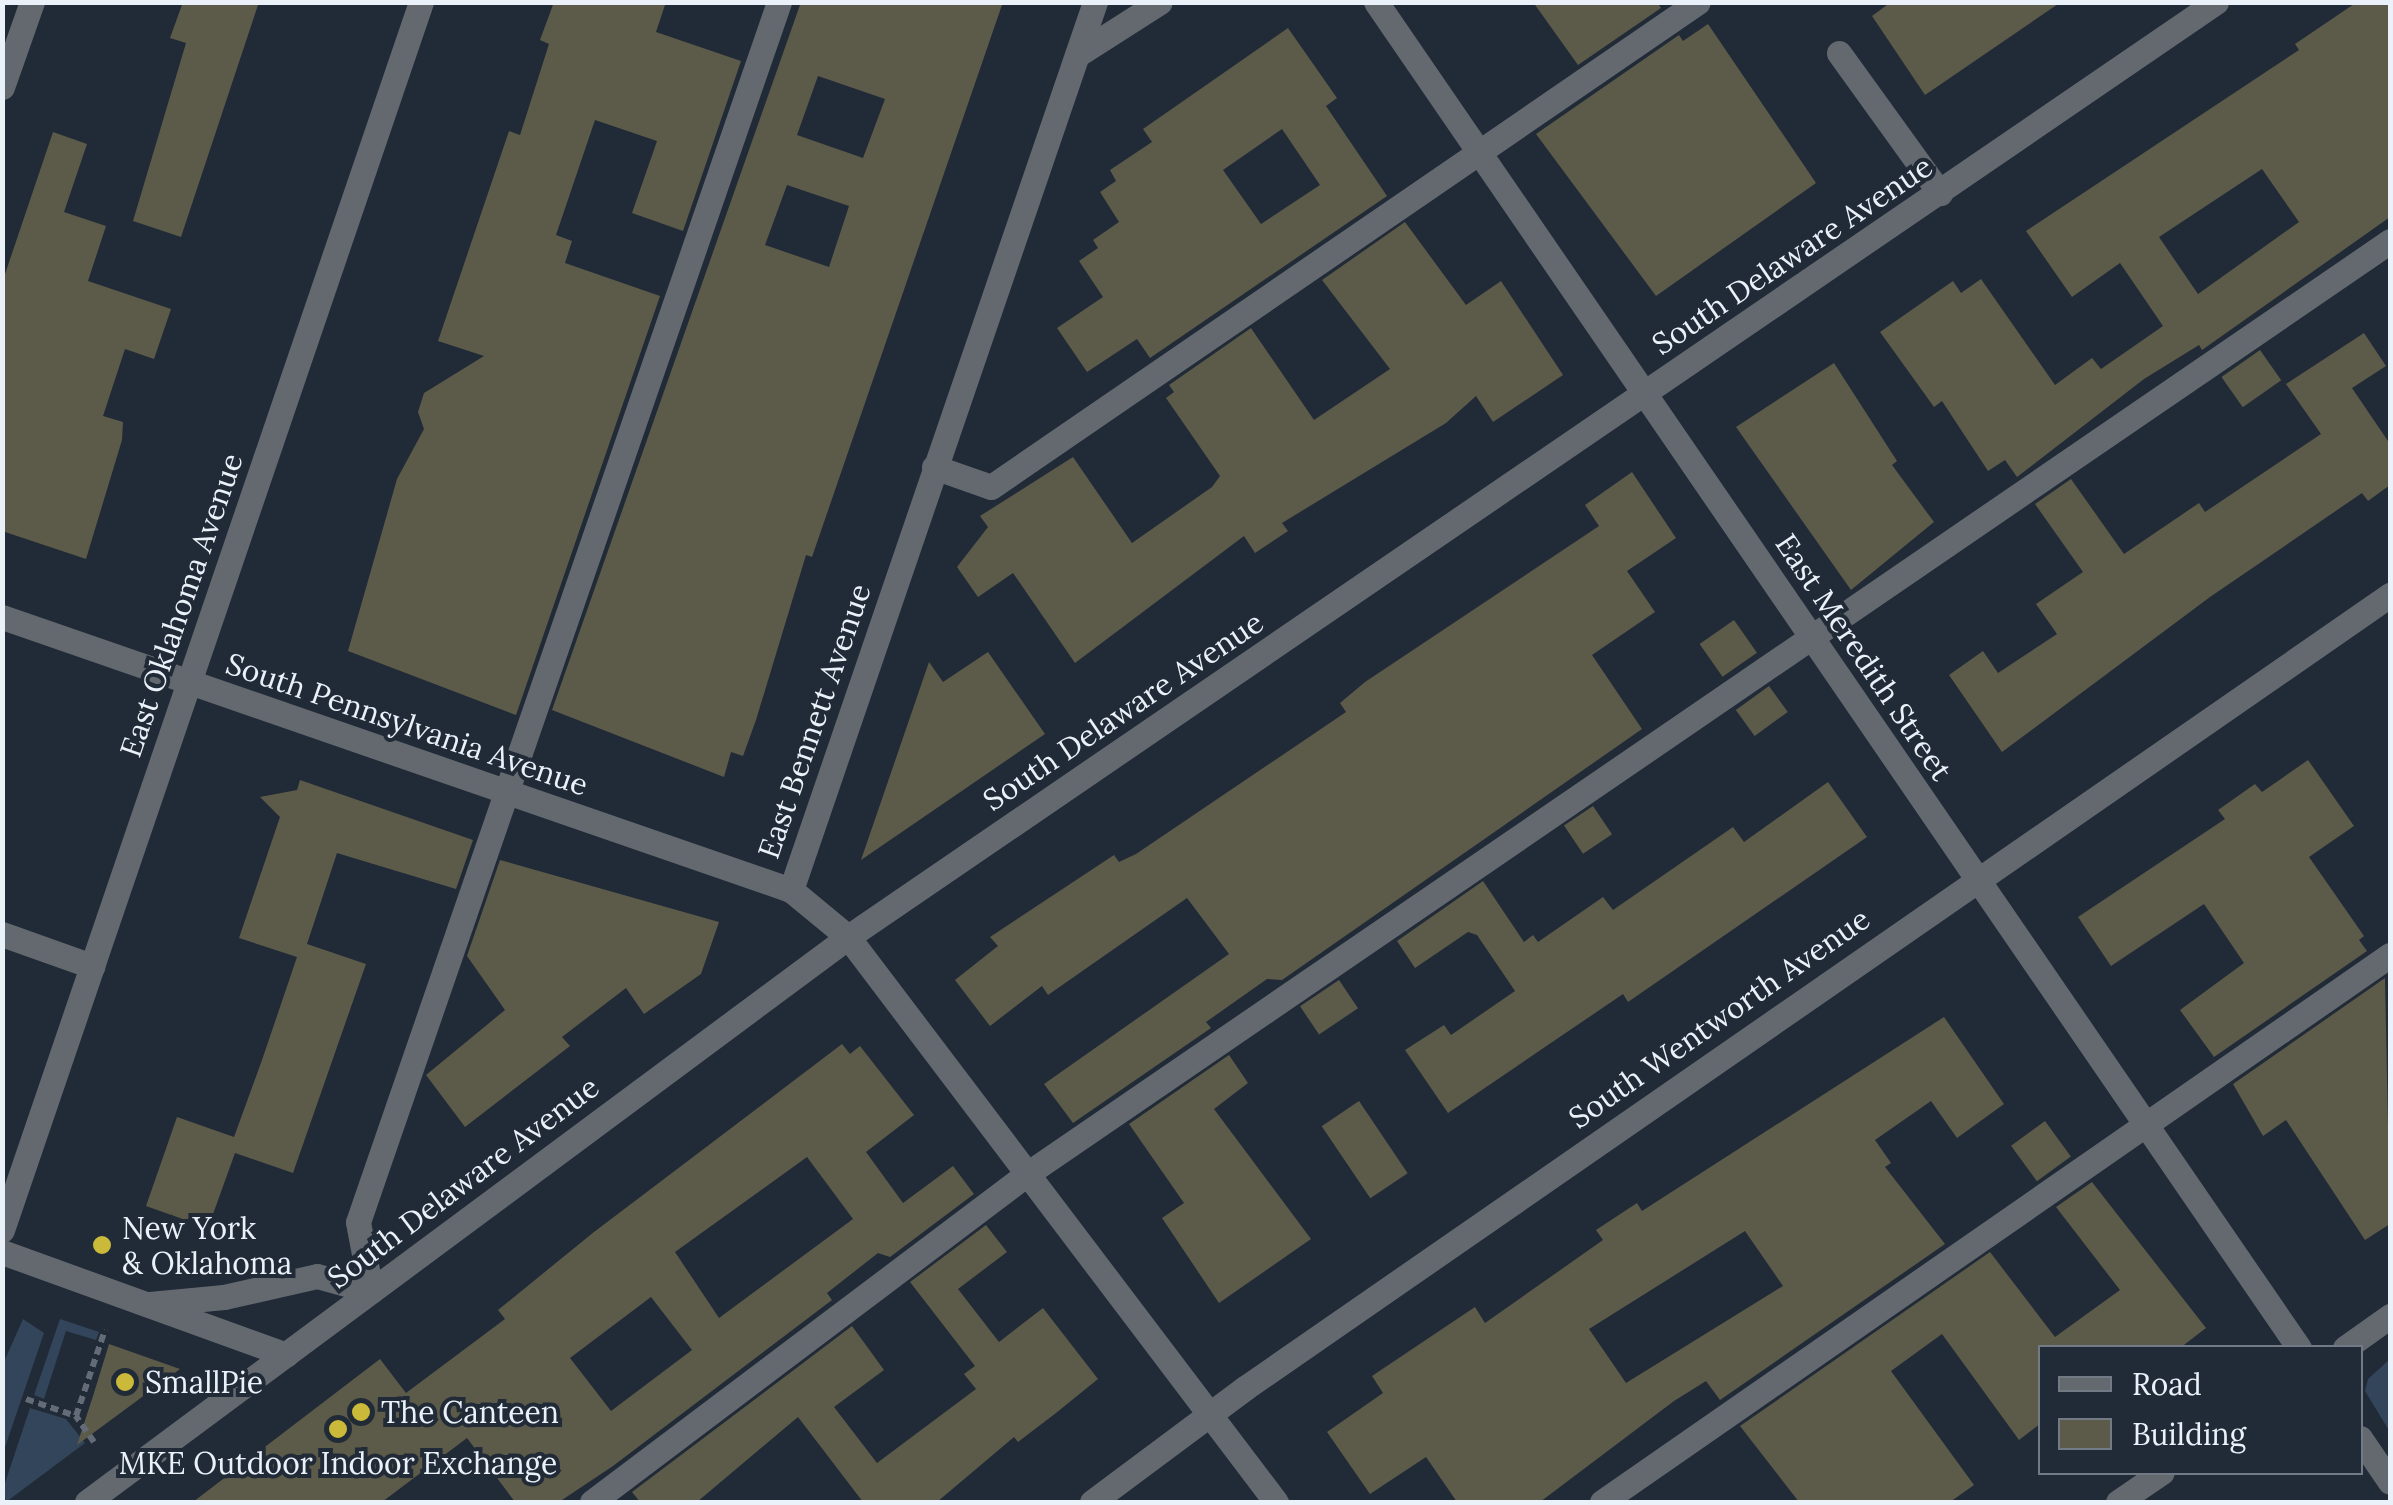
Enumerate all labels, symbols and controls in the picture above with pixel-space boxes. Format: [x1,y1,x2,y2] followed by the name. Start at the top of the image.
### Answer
[1645,148,1939,362] street label: South Delaware Avenue
[112,449,250,761] street label: East Oklahoma Avenue
[1768,527,1960,787] street label: East Meredith Street
[750,579,878,863] street label: East Bennett Avenue
[976,604,1270,818] street label: South Delaware Avenue
[221,645,593,803] street label: South Pennsylvania Avenue
[1562,900,1876,1136] street label: South Wentworth Avenue
[321,1068,605,1296] street label: South Delaware Avenue
[122,1210,292,1280] place label: New York & Oklahoma
[91,1234,113,1256] marker: New York & Oklahoma
[2038,1345,2363,1475] legend
[145,1364,263,1400] place label: SmallPie
[2132,1365,2202,1403] text: Road
[114,1371,136,1393] marker: SmallPie
[381,1394,559,1430] place label: The Canteen
[350,1401,372,1423] marker: The Canteen
[2132,1415,2246,1453] text: Building
[327,1418,349,1440] marker: MKE Outdoor Indoor Exchange
[119,1445,557,1481] place label: MKE Outdoor Indoor Exchange

